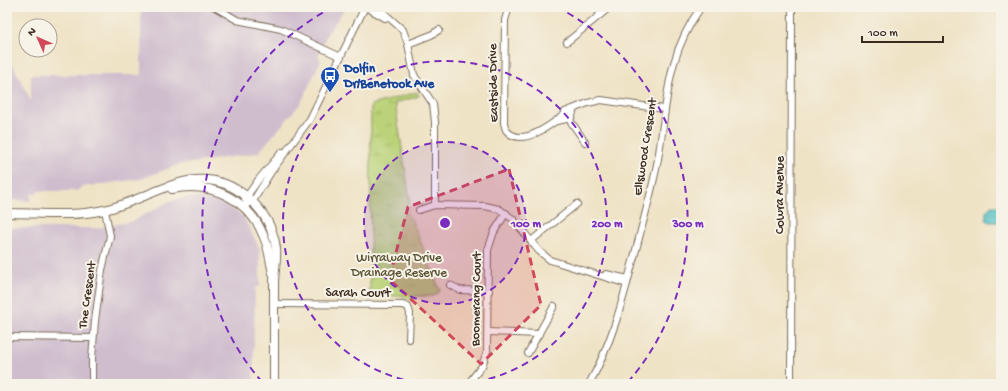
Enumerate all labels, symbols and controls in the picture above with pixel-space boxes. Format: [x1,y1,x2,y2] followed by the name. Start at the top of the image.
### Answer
[18,18,58,58] north arrow
[862,18,943,44] scale bar
[26,26,39,39] text: N
[867,27,898,41] text: 100 m
[486,43,502,123] street label: Eastside Drive
[343,61,436,92] place label: Dolfin Dr/Benetook Ave
[319,65,341,93] bus stop icon: Dolfin Dr/Benetook Ave
[631,95,661,197] street label: Ellswood Crescent
[773,156,788,234] street label: Cowra Avenue
[438,216,452,230] centre of rings
[510,218,541,232] text: 100 m
[592,218,623,232] text: 200 m
[671,218,704,232] text: 300 m
[469,250,485,347] street label: Boomerang Court
[350,251,447,281] park label: Wirraway Drive Drainage Reserve
[76,259,100,330] street label: The Crescent
[326,286,392,301] street label: Sarah Court

